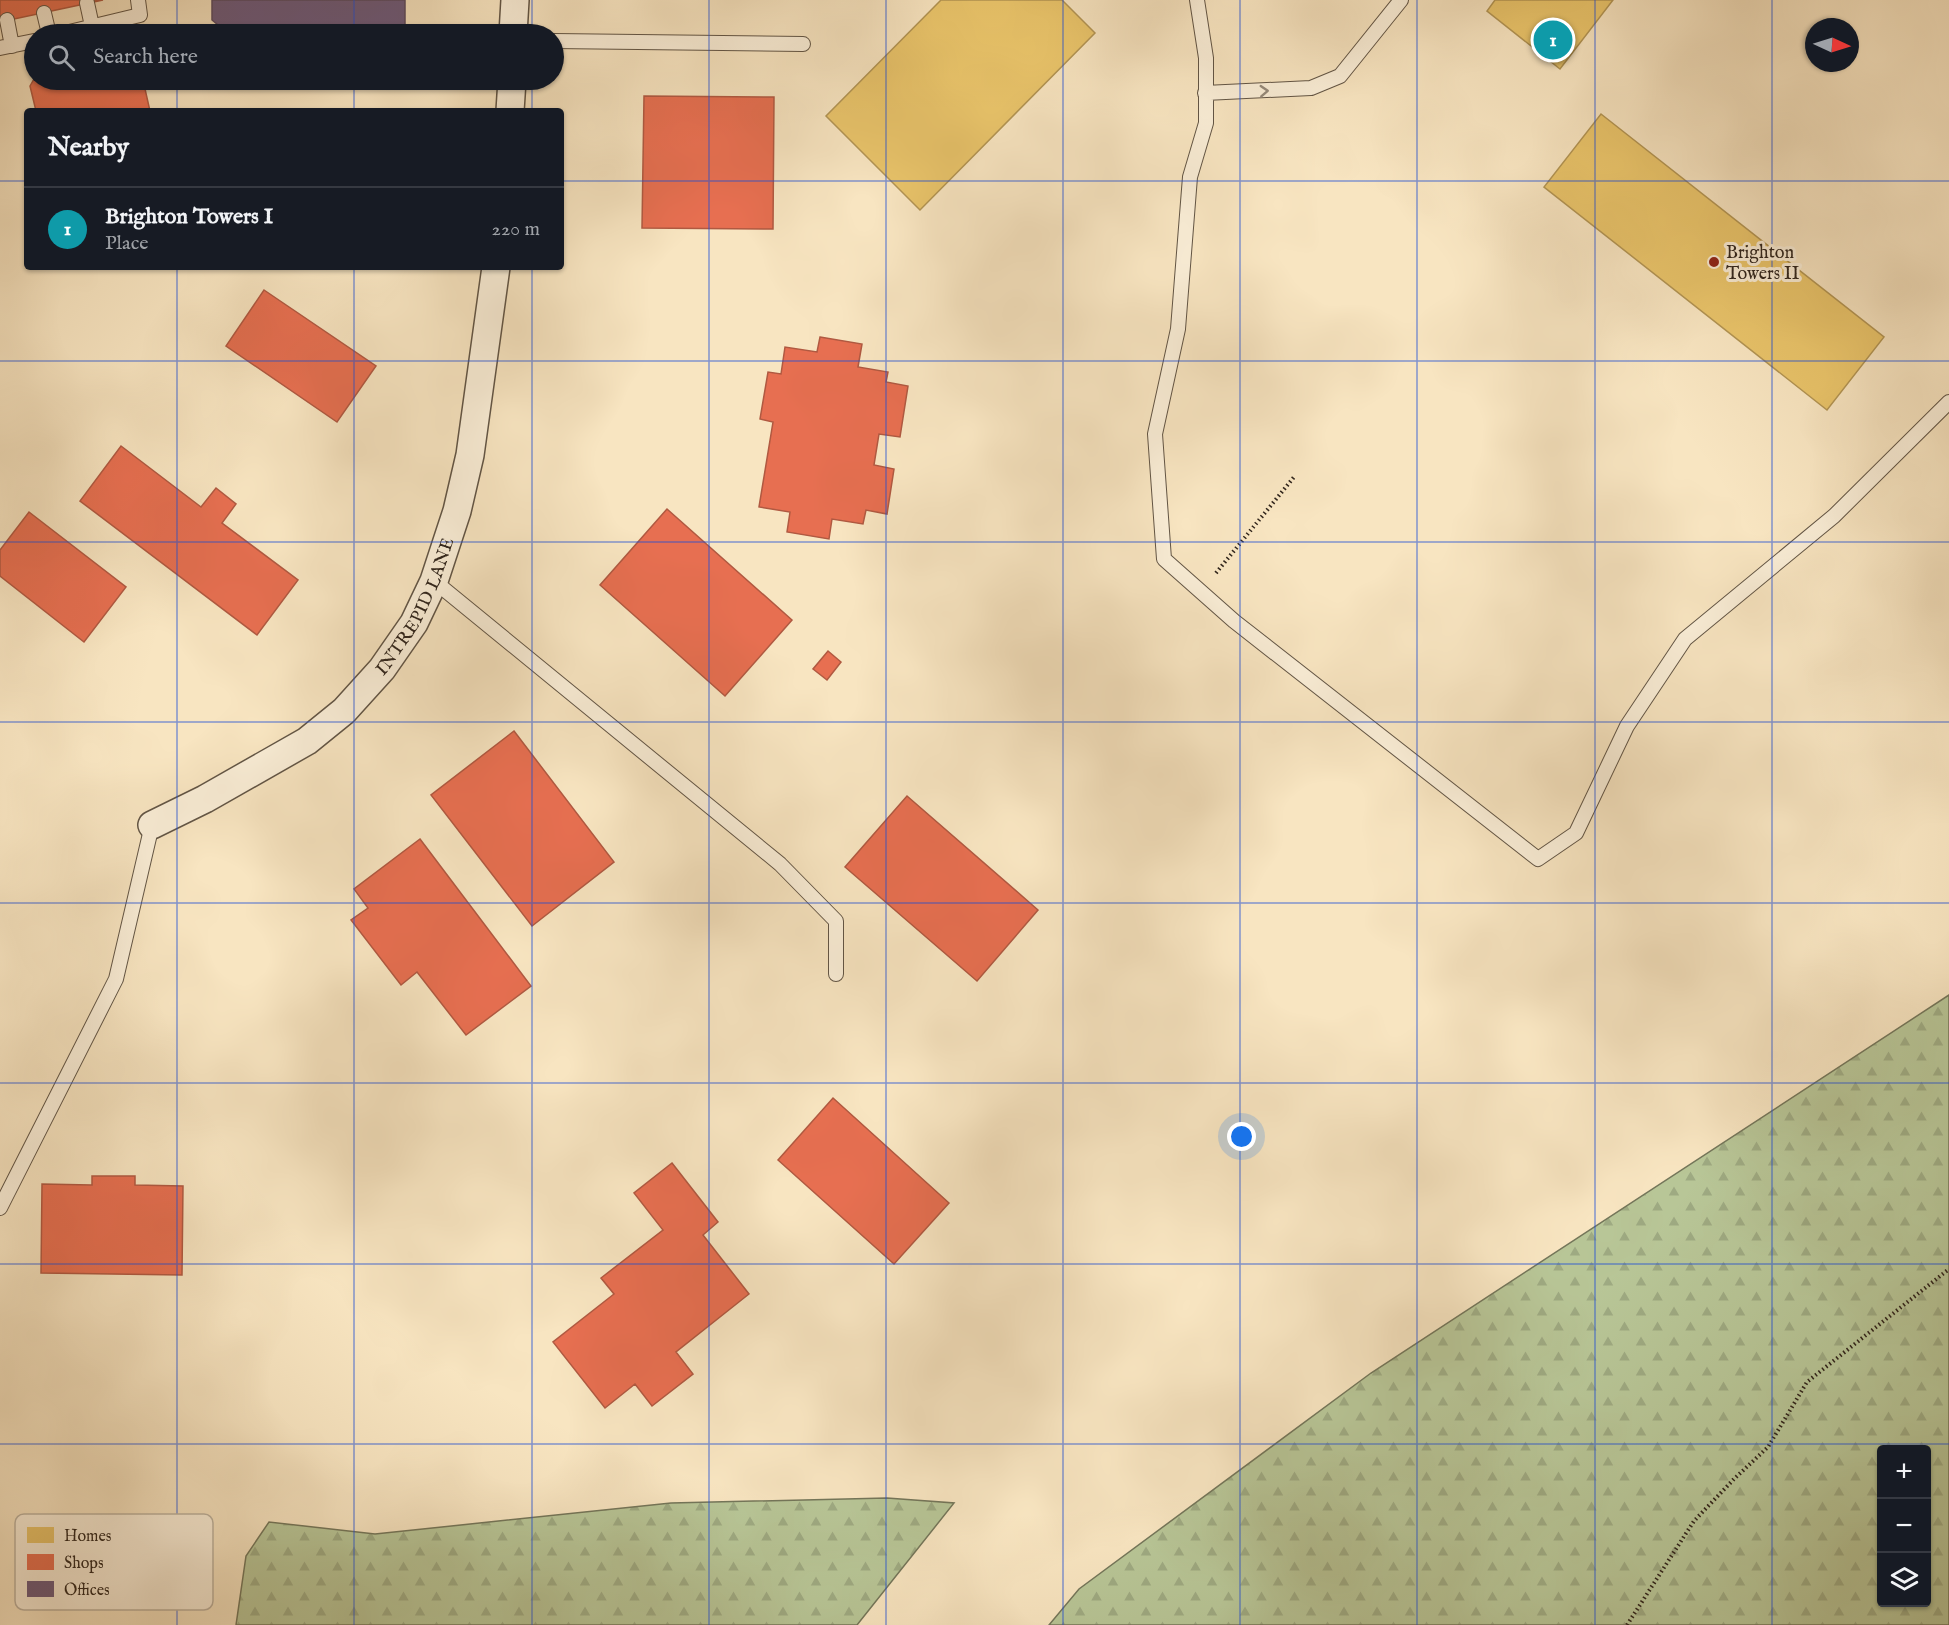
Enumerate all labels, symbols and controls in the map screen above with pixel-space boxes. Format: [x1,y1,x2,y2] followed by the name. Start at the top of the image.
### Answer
[1534,18,1572,63] pin: 1
[1805,18,1859,72] north arrow
[24,24,564,90] search box
[45,41,78,74] icon: search
[93,43,198,71] text: Search here
[1259,84,1268,97] one-way arrow
[48,131,129,164] text: Nearby
[105,203,273,231] text: Brighton Towers I
[64,217,71,242] text: 1
[492,217,540,242] text: 220 m
[105,231,148,256] text: Place
[1726,242,1800,286] place label: Brighton Towers II
[1707,255,1721,269] marker: Brighton Towers II
[371,535,460,681] street label: INTREPID LANE
[1227,1122,1256,1151] your location
[1877,1445,1931,1607] map controls
[1877,1445,1931,1499] button: +
[1877,1499,1931,1553] button: −
[15,1514,213,1610] legend
[64,1527,112,1547] text: Homes
[1877,1553,1931,1607] button: layers
[64,1554,104,1574] text: Shops
[64,1581,110,1601] text: Offices

